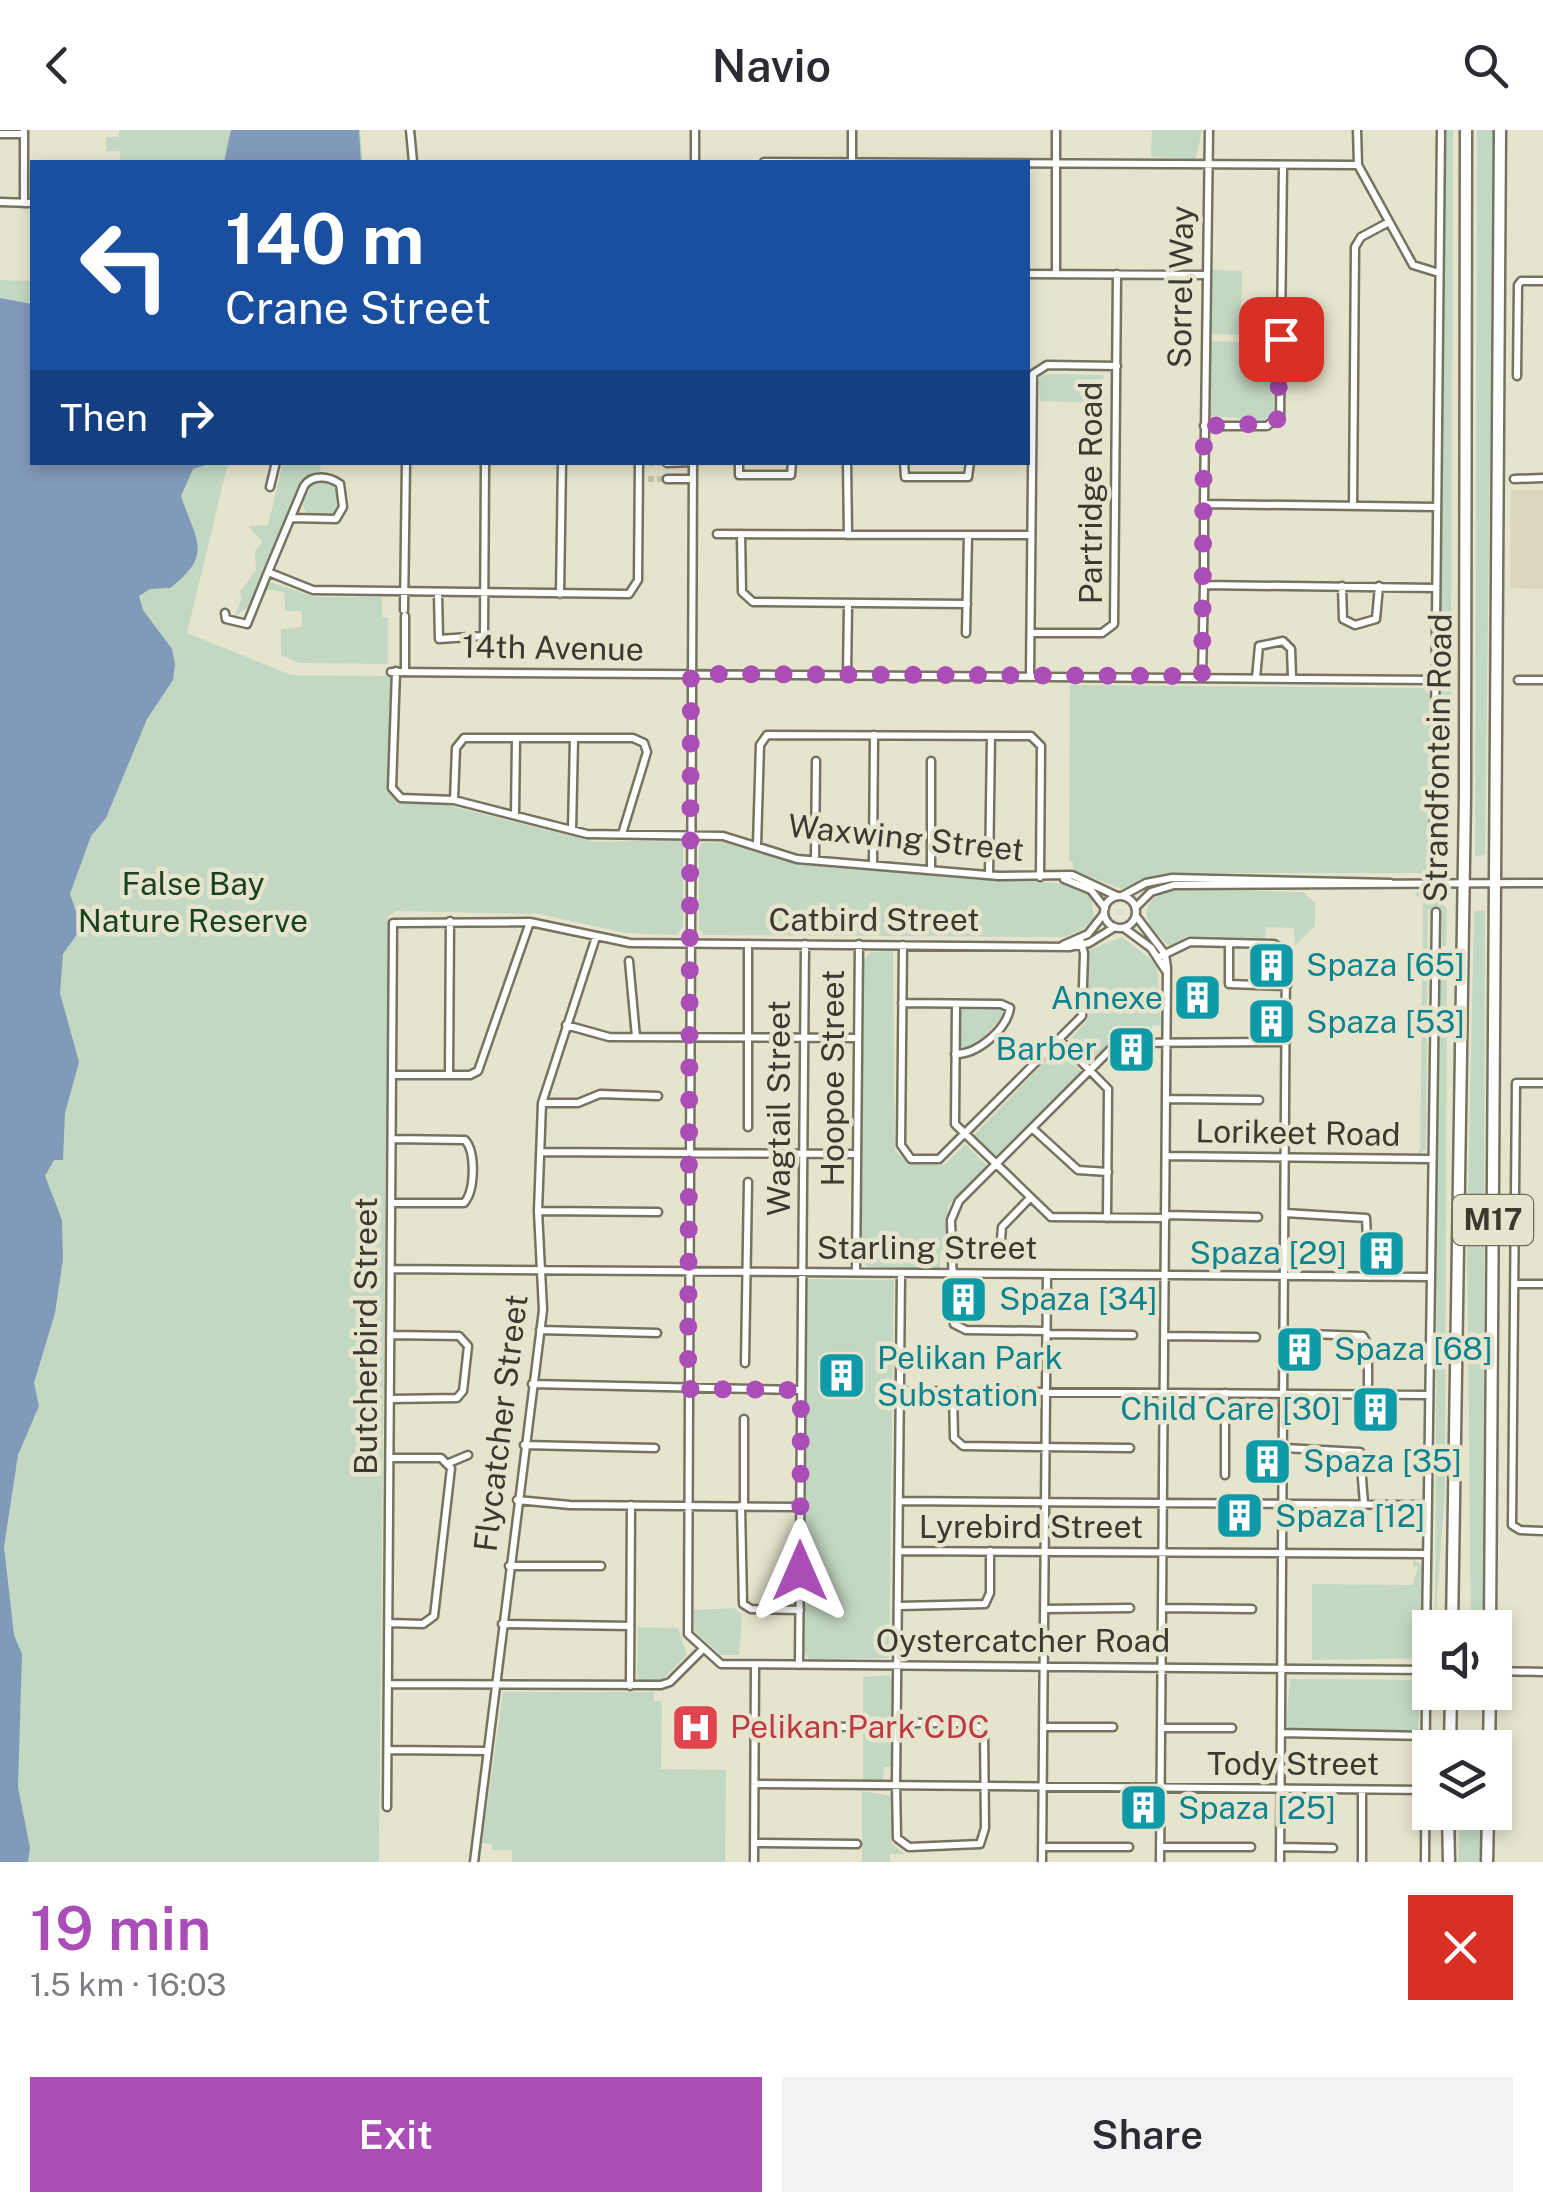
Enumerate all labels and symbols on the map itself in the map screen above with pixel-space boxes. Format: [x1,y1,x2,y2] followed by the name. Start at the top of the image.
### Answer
[1161,205,1200,369] street label: Sorrel Way
[1239,297,1324,382] pin
[1072,382,1109,604] street label: Partridge Road
[1416,613,1459,903] street label: Strandfontein Road
[462,627,644,668] street label: 14th Avenue
[786,807,1026,868] street label: Waxwing Street
[78,865,308,939] park label: False Bay Nature Reserve
[768,901,980,938] street label: Catbird Street
[1245,939,1297,991] building icon: Spaza [65]
[1306,946,1465,983] place label: Spaza [65]
[814,970,851,1186] street label: Hoopoe Street
[1172,972,1224,1024] building icon: Annexe
[1051,979,1163,1016] place label: Annexe
[1245,996,1297,1048] building icon: Spaza [53]
[760,1000,797,1216] street label: Wagtail Street
[1306,1003,1465,1040] place label: Spaza [53]
[1106,1023,1158,1075] building icon: Barber
[996,1030,1097,1067] place label: Barber
[1195,1112,1401,1153] street label: Lorikeet Road
[1453,1195,1533,1245] road number: M17
[347,1197,384,1475] street label: Butcherbird Street
[1356,1227,1408,1279] building icon: Spaza [29]
[817,1229,1037,1266] street label: Starling Street
[1190,1234,1347,1271] place label: Spaza [29]
[938,1273,990,1325] building icon: Spaza [34]
[999,1280,1158,1317] place label: Spaza [34]
[466,1292,535,1554] street label: Flycatcher Street
[1273,1323,1325,1375] building icon: Spaza [68]
[1334,1330,1493,1367] place label: Spaza [68]
[877,1339,1063,1413] place label: Pelikan Park Substation
[816,1350,868,1402] building icon: Pelikan Park Substation
[1350,1383,1402,1435] building icon: Child Care [30]
[1120,1390,1341,1427] place label: Child Care [30]
[1242,1435,1294,1487] building icon: Spaza [35]
[1303,1442,1462,1479] place label: Spaza [35]
[1214,1490,1266,1542] building icon: Spaza [12]
[1275,1497,1425,1534] place label: Spaza [12]
[919,1508,1143,1545] street label: Lyrebird Street
[748,1519,852,1623] position arrow
[876,1622,1170,1659] street label: Oystercatcher Road
[669,1701,721,1753] hospital icon: Pelikan Park CDC
[730,1708,990,1745] place label: Pelikan Park CDC
[1207,1745,1379,1782] street label: Tody Street
[1117,1782,1169,1834] building icon: Spaza [25]
[1178,1789,1336,1826] place label: Spaza [25]

